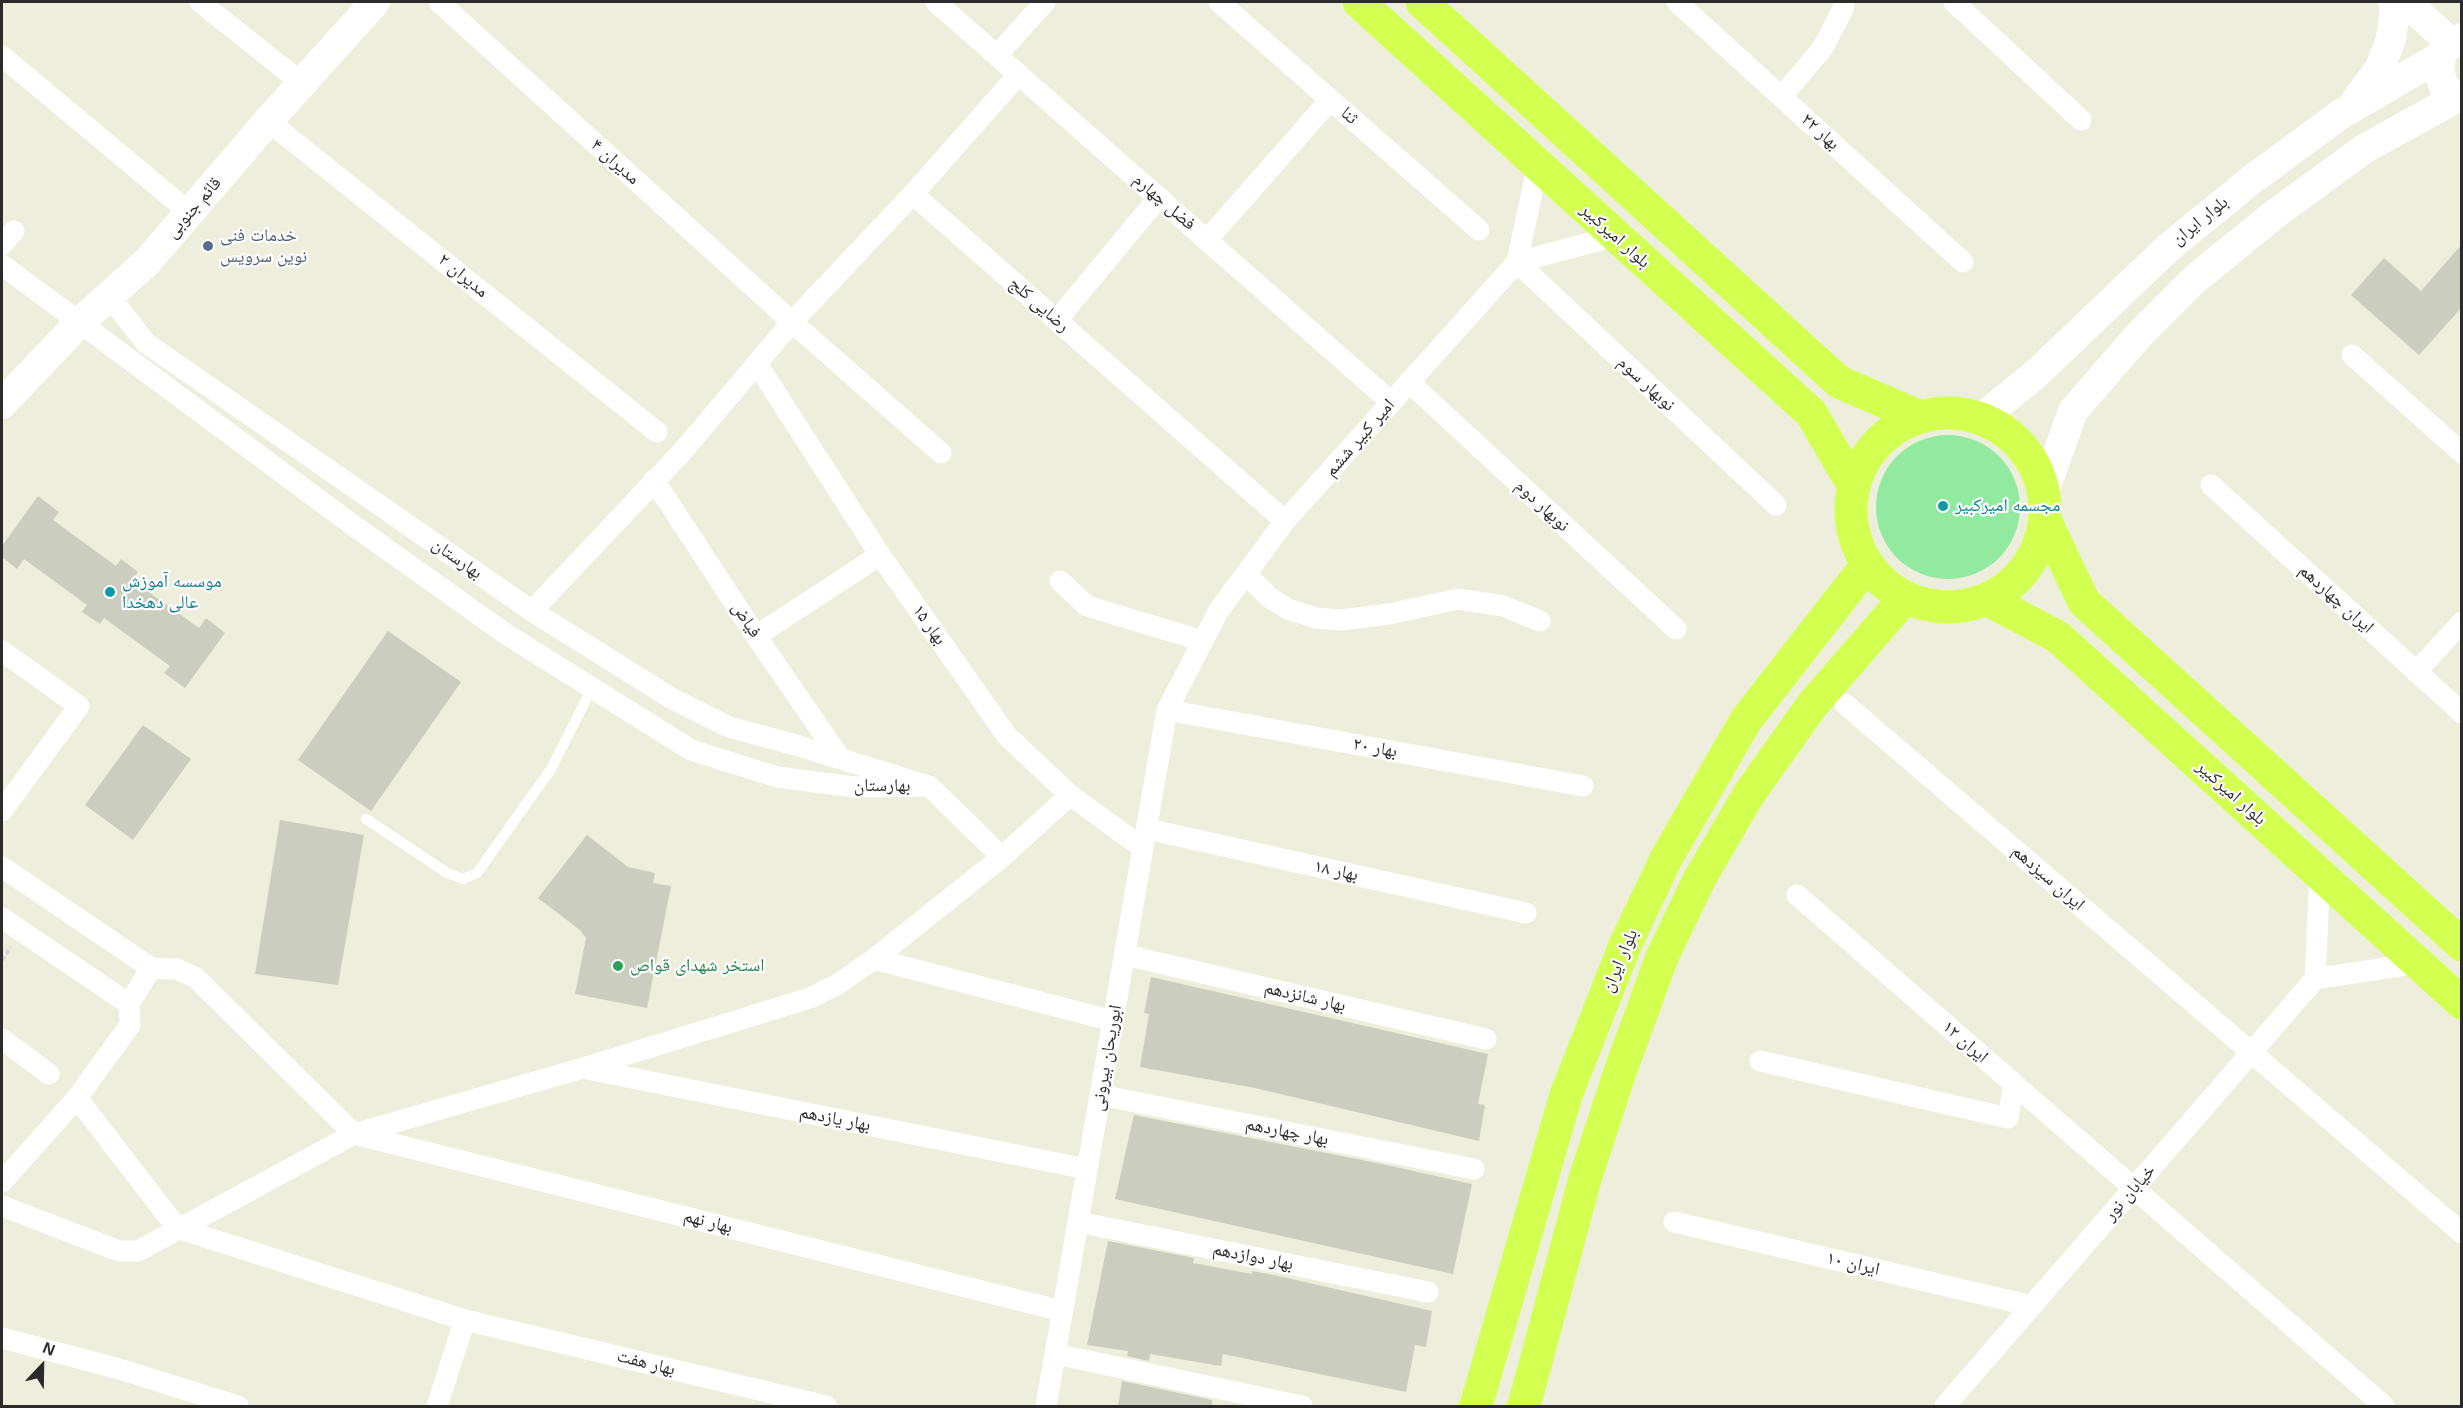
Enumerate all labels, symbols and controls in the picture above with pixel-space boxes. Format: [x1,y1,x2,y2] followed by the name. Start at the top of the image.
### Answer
[1336,103,1362,129] street label: ثنا
[1796,109,1844,155] street label: بهار ۲۲
[586,135,644,189] street label: مدیران ۴
[1128,169,1200,235] street label: فضل چهارم
[162,173,226,243] street label: قائم جنوبی
[2167,192,2233,250] street label: بلوار ایران
[1576,199,1654,273] street label: بلوار امیرکبیر
[220,225,307,268] place label: خدمات فنی نوین سرویس
[201,239,215,253] marker: خدمات فنی نوین سرویس
[434,249,492,303] street label: مدیران ۲
[1004,273,1074,337] street label: رضایی کلج
[1613,352,1679,416] street label: نوبهار سوم
[1320,395,1400,481] street label: امیر کبیر ششم
[1510,475,1574,537] street label: نوبهار دوم
[1955,495,2060,517] place label: مجسمه امیرکبیر
[1936,499,1950,513] marker: مجسمه امیرکبیر
[428,534,486,584] street label: بهارستان
[2294,560,2378,638] street label: ایران چهاردهم
[122,571,222,614] place label: موسسه آموزش عالی دهخدا
[103,585,117,599] marker: موسسه آموزش عالی دهخدا
[727,598,765,642] street label: فیاض
[907,601,951,649] street label: بهار ۱۵
[1351,734,1399,762] street label: بهار ۲۰
[2192,756,2270,830] street label: بلوار امیرکبیر
[854,775,910,797] street label: بهارستان
[2007,841,2089,915] street label: ایران سیزدهم
[1312,856,1360,886] street label: بهار ۱۸
[1597,926,1643,996] street label: بلوار ایران
[630,955,765,977] place label: استخر شهدای قواص
[611,959,625,973] marker: استخر شهدای قواص
[1262,977,1348,1017] street label: بهار شانزدهم
[1087,1003,1127,1113] street label: ابوریحان بیرونی
[1938,1016,1992,1068] street label: ایران ۱۲
[798,1102,872,1136] street label: بهار یازدهم
[1244,1113,1330,1151] street label: بهار چهاردهم
[2100,1160,2160,1226] street label: خیابان نور
[681,1206,735,1238] street label: بهار نهم
[1211,1239,1295,1275] street label: بهار دوازدهم
[1824,1247,1882,1281] street label: ایران ۱۰
[12,1336,72,1396] north arrow
[40,1339,57,1359] text: N
[615,1345,677,1381] street label: بهار هفت

